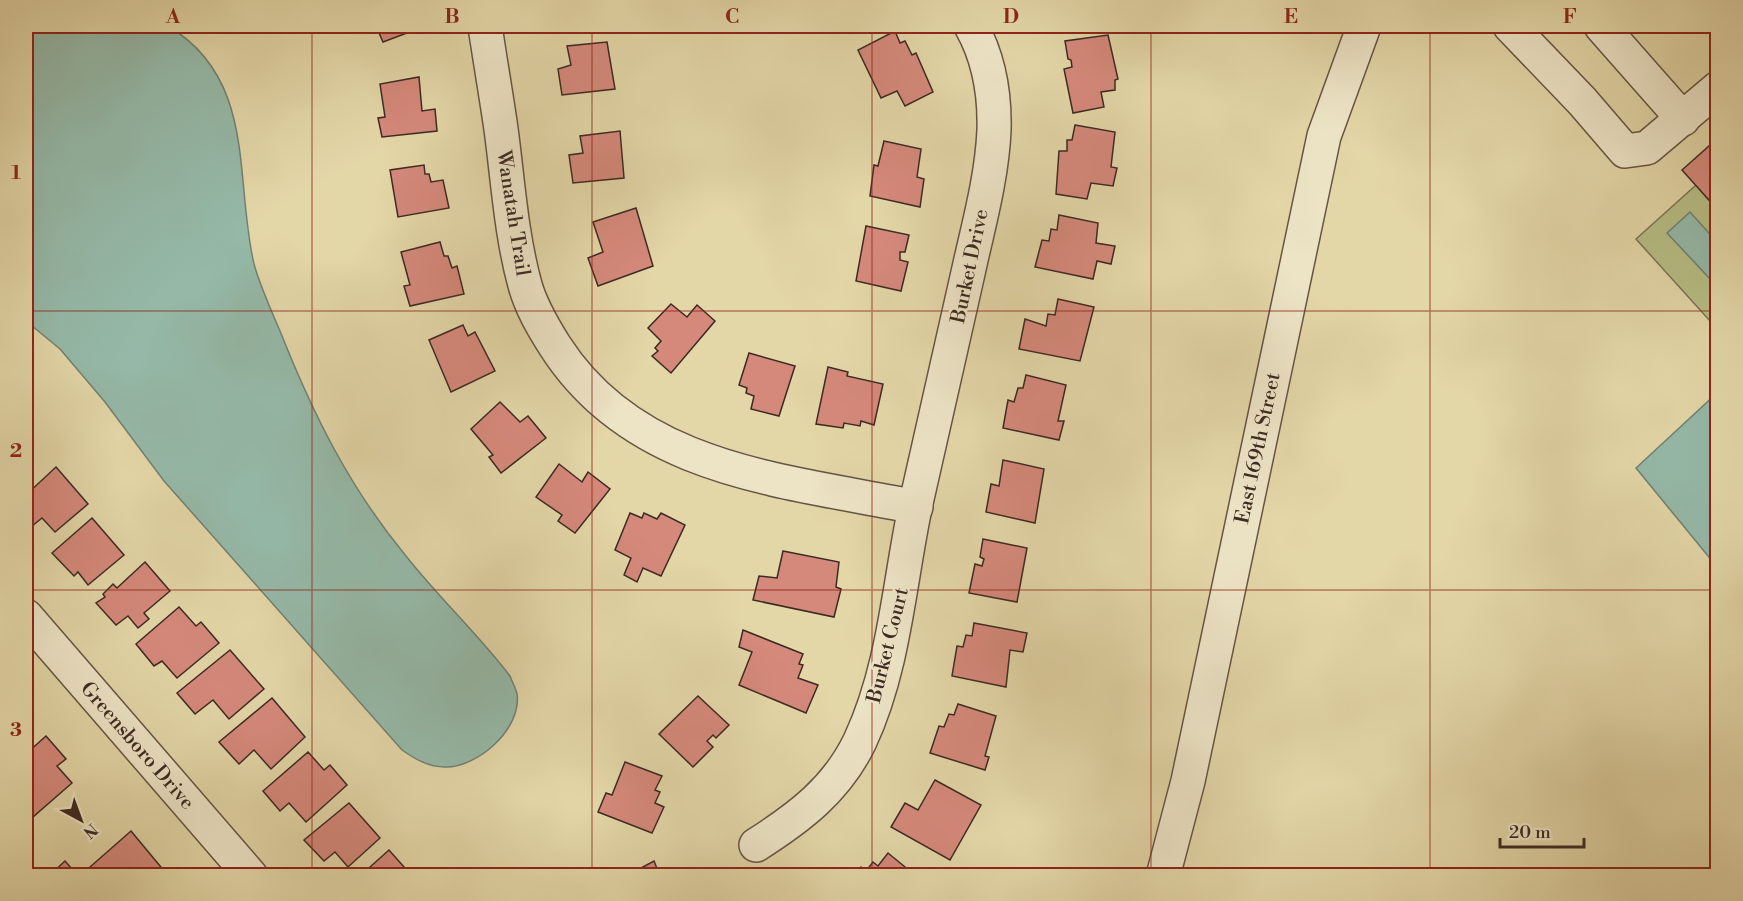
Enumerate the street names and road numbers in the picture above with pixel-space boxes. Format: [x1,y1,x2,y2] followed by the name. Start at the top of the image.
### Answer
[490,148,535,278] street label: Wanatah Trail
[946,207,995,327] street label: Burket Drive
[1230,370,1287,526] street label: East 169th Street
[862,585,915,707] street label: Burket Court
[74,677,199,815] street label: Greensboro Drive

